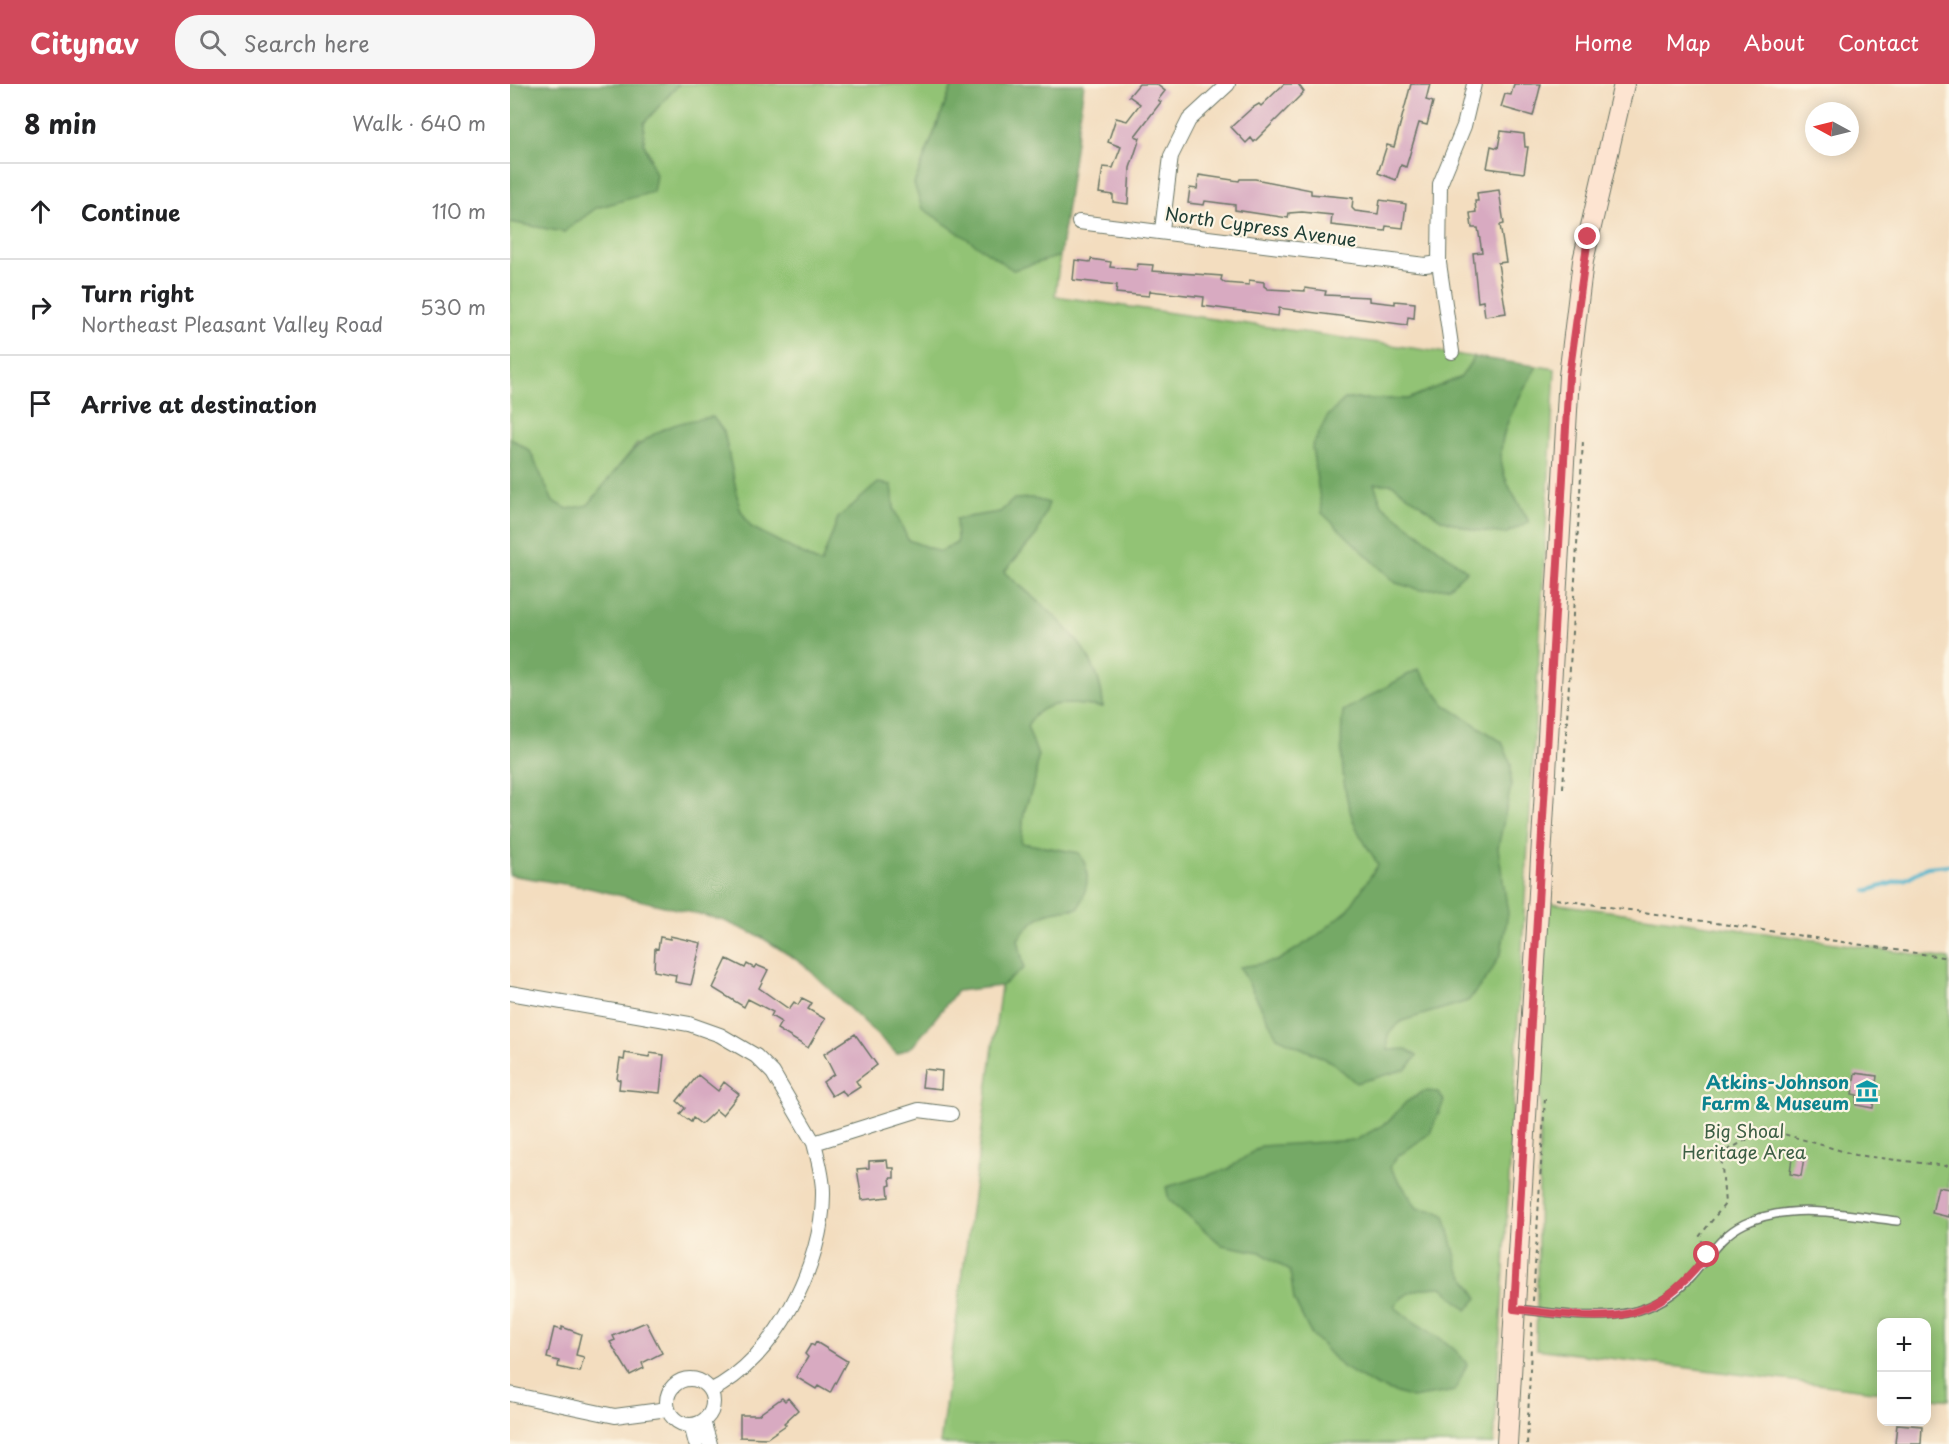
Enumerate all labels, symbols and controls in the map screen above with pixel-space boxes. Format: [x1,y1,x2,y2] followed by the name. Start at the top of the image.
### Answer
[175,15,595,69] search box
[30,21,139,64] text: Citynav
[196,26,229,59] icon: search
[244,26,370,59] text: Search here
[1574,26,1633,58] text: Home
[1666,26,1711,58] text: Map
[1744,26,1805,58] text: About
[1838,26,1919,58] text: Contact
[1805,102,1859,156] north arrow
[24,104,97,143] text: 8 min
[352,108,486,138] text: Walk · 640 m
[24,195,57,228] icon: ahead
[81,195,180,228] text: Continue
[432,196,486,226] text: 110 m
[1163,199,1359,253] street label: North Cypress Avenue
[1574,223,1600,249] route end
[81,276,194,309] text: Turn right
[24,291,57,324] icon: right
[420,292,486,322] text: 530 m
[81,309,383,339] text: Northeast Pleasant Valley Road
[24,387,57,420] icon: arrive
[81,387,317,420] text: Arrive at destination
[1701,1068,1849,1116] place label: Atkins-Johnson Farm & Museum
[1854,1078,1880,1104] museum icon: Atkins-Johnson Farm & Museum
[1682,1117,1807,1165] park label: Big Shoal Heritage Area
[1693,1241,1719,1267] route start
[1877,1318,1931,1426] map controls
[1877,1318,1931,1372] button: +
[1877,1372,1931,1426] button: −

